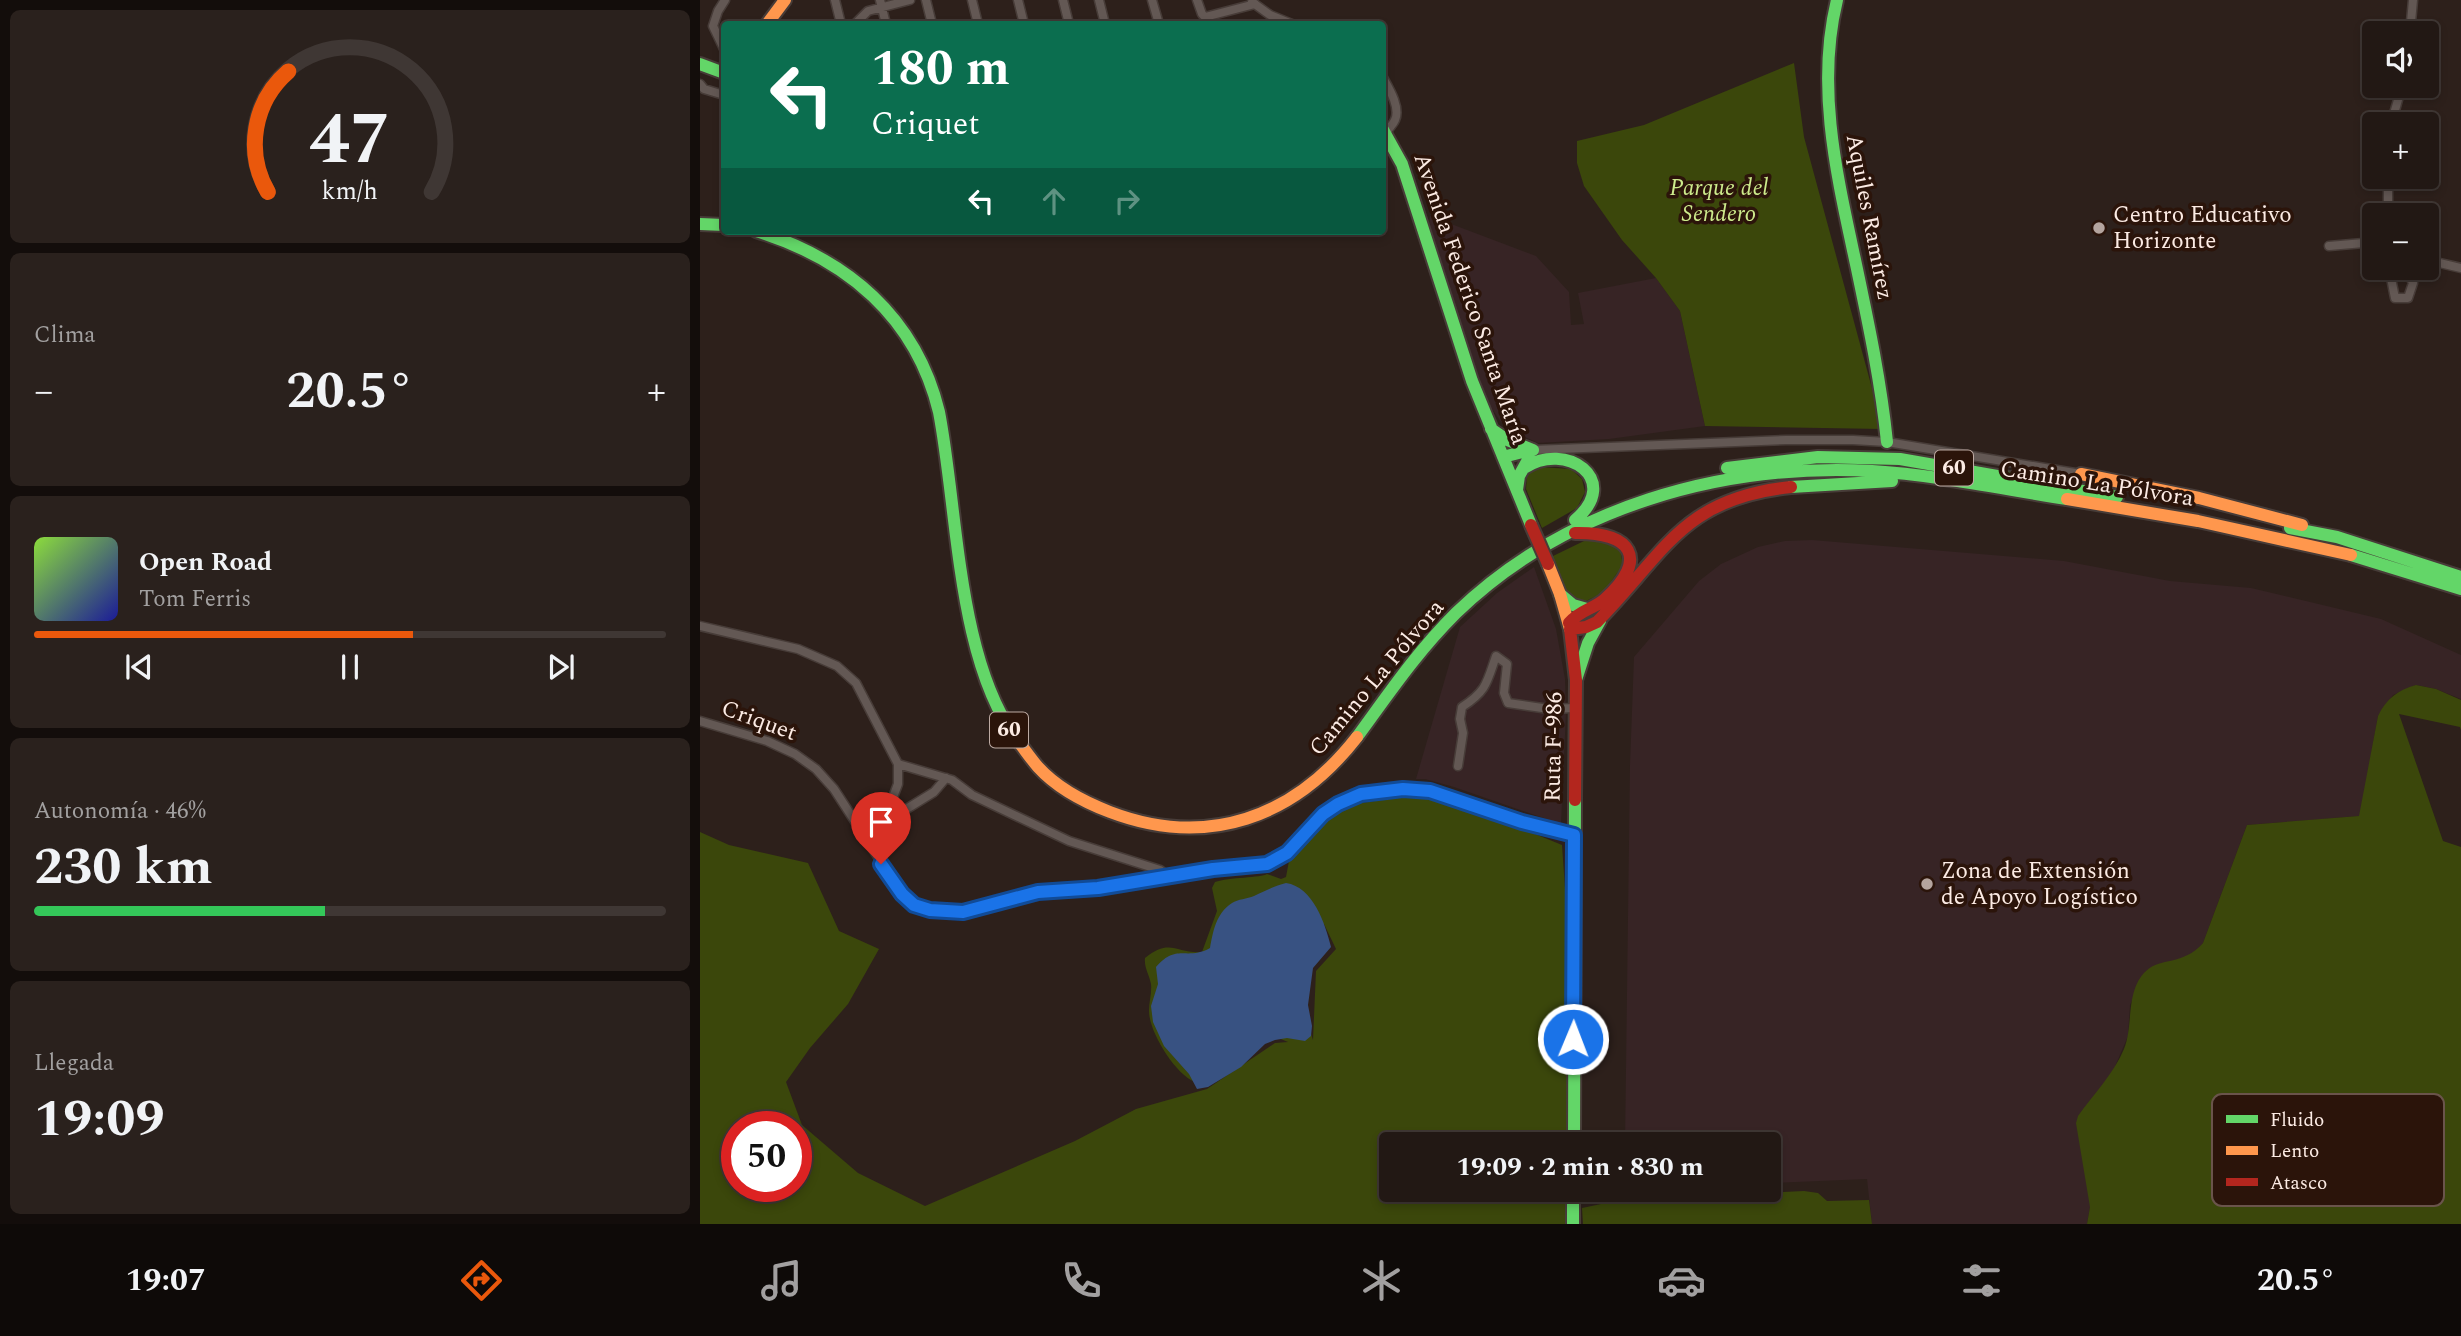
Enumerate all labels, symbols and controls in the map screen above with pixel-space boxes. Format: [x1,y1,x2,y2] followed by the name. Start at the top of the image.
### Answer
[2362,21,2439,280] map controls
[2362,21,2439,98] button: sound
[871,32,1010,107] text: 180 m
[756,49,847,140] icon: left
[309,86,391,197] text: 47
[871,100,980,149] text: Criquet
[2362,112,2439,189] button: +
[1836,131,1902,303] street label: Aquiles Ramírez
[1404,149,1536,449] street label: Avenida Federico Santa María
[1669,171,1769,232] park label: Parque del Sendero
[322,173,378,211] text: km/h
[962,182,1000,220] icon: left
[1035,182,1073,220] icon: ahead
[1108,182,1146,220] icon: right
[2113,198,2292,259] place label: Centro Educativo Horizonte
[2362,203,2439,280] button: −
[2091,220,2107,236] marker: Centro Educativo Horizonte
[34,318,96,353] text: Clima
[286,352,414,431] text: 20.5°
[34,363,53,421] text: −
[647,363,666,421] text: +
[1935,450,1973,486] road number: 60
[1998,451,2196,517] street label: Camino La Pólvora
[139,542,272,582] text: Open Road
[139,582,251,617] text: Tom Ferris
[1301,592,1453,764] street label: Camino La Pólvora
[120,648,158,686] icon: previous
[331,648,369,686] icon: pause
[542,648,580,686] icon: next
[716,691,802,751] street label: Criquet
[1536,692,1572,802] street label: Ruta F-986
[990,712,1028,748] road number: 60
[851,792,911,864] pin
[34,794,206,829] text: Autonomía · 46%
[862,803,900,841] icon: arrive
[34,828,213,907] text: 230 km
[1941,854,2138,915] place label: Zona de Extensión de Apoyo Logístico
[1919,876,1935,892] marker: Zona de Extensión de Apoyo Logístico
[1536,1002,1610,1076] position arrow
[34,1046,114,1081] text: Llegada
[34,1080,165,1159] text: 19:09
[2212,1094,2444,1206] legend
[2270,1106,2324,1135] text: Fluido
[721,1111,812,1202] speed limit sign: 50
[2270,1137,2319,1166] text: Lento
[1456,1147,1704,1187] text: 19:09 · 2 min · 830 m
[2270,1169,2327,1198] text: Atasco
[126,1256,206,1305] text: 19:07
[457,1256,506,1305] icon: directions
[757,1256,806,1305] icon: music
[1057,1256,1106,1305] icon: phone
[1357,1256,1406,1305] icon: climate
[1657,1256,1706,1305] icon: car
[1957,1256,2006,1305] icon: filters
[2257,1256,2335,1305] text: 20.5°

